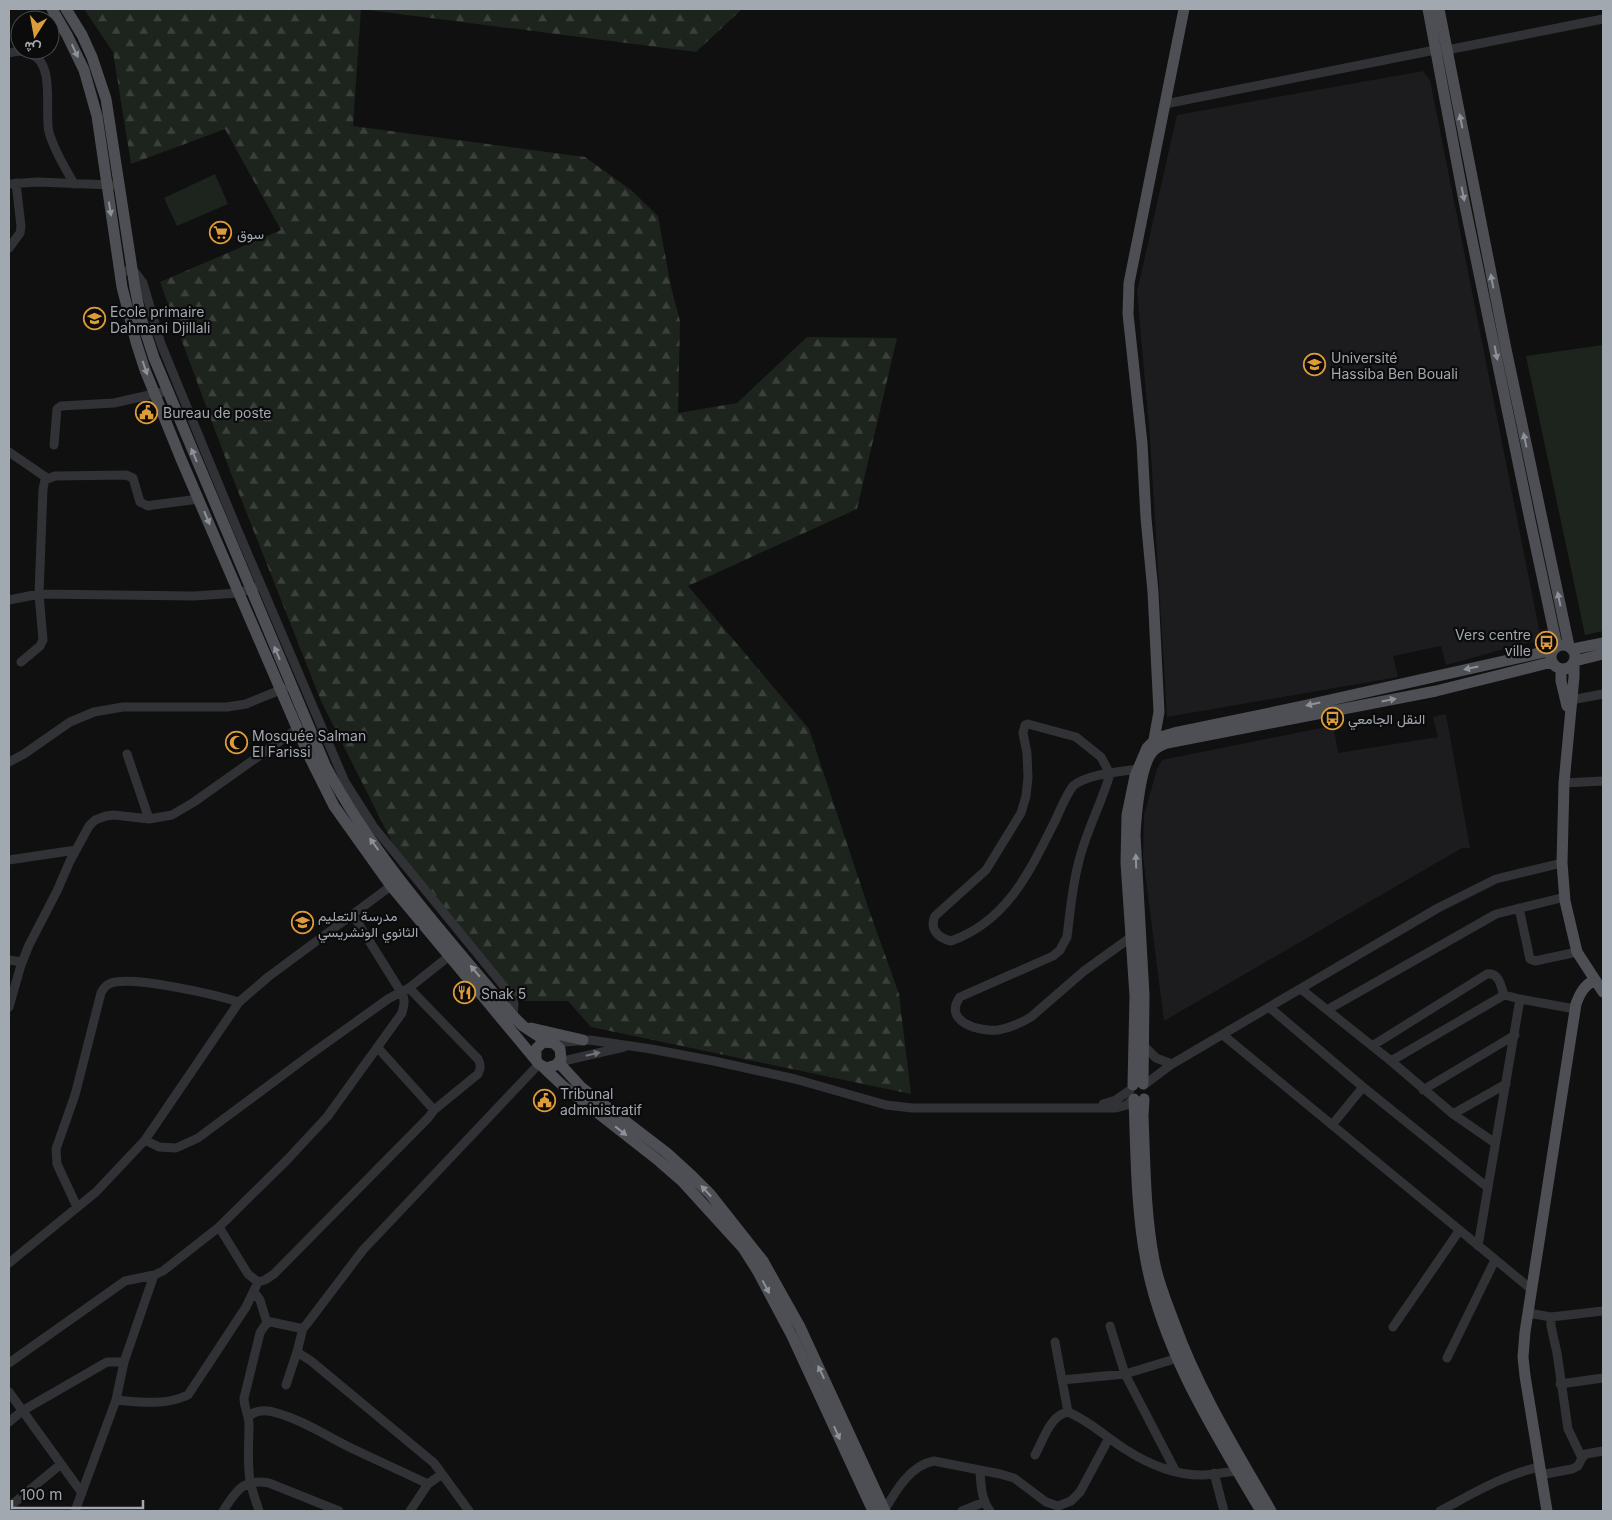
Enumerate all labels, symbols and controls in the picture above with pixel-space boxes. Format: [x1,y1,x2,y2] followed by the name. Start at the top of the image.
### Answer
[10,10,60,60] north arrow
[22,37,42,58] text: ش
[71,44,80,59] one-way arrow
[1457,114,1465,129] one-way arrow
[1459,187,1467,202] one-way arrow
[106,202,114,218] one-way arrow
[209,221,233,245] supermarket icon: سوق
[237,225,264,243] place label: سوق
[1488,272,1496,288] one-way arrow
[110,303,210,336] place label: Ecole primaire Dahmani Djillali
[82,307,106,331] school or university icon: Ecole primaire Dahmani Djillali
[1492,346,1500,362] one-way arrow
[1331,349,1458,382] place label: Université Hassiba Ben Bouali
[1303,353,1327,377] school or university icon: Université Hassiba Ben Bouali
[141,360,149,375] one-way arrow
[135,400,159,424] public building icon: Bureau de poste
[163,404,272,421] place label: Bureau de poste
[1521,432,1529,447] one-way arrow
[190,447,198,462] one-way arrow
[203,511,211,525] one-way arrow
[1555,591,1563,606] one-way arrow
[1455,626,1531,659] place label: Vers centre ville
[1535,630,1559,654] bus stop icon: Vers centre ville
[273,646,281,660] one-way arrow
[1464,664,1479,672] one-way arrow
[1381,695,1397,703] one-way arrow
[1305,700,1320,708] one-way arrow
[1320,706,1344,730] bus stop icon: النقل الجامعي
[1348,710,1425,731] place label: النقل الجامعي
[252,727,366,760] place label: Mosquée Salman El Farissi
[224,731,248,755] mosque icon: Mosquée Salman El Farissi
[369,838,379,851] one-way arrow
[1132,852,1140,868] one-way arrow
[318,907,418,944] place label: مدرسة التعليم الثانوي الونشريسي
[290,911,314,935] school or university icon: مدرسة التعليم الثانوي الونشريسي
[470,965,481,978] one-way arrow
[453,981,477,1005] restaurant icon: Snak 5
[481,985,526,1002] place label: Snak 5
[586,1050,601,1058] one-way arrow
[560,1085,642,1118] place label: Tribunal administratif
[532,1089,556,1113] public building icon: Tribunal administratif
[614,1126,628,1136] one-way arrow
[700,1186,712,1198] one-way arrow
[762,1280,770,1294] one-way arrow
[817,1365,825,1379] one-way arrow
[833,1426,841,1440] one-way arrow
[12,1478,144,1510] scale bar
[20,1485,62,1504] text: 100 m

